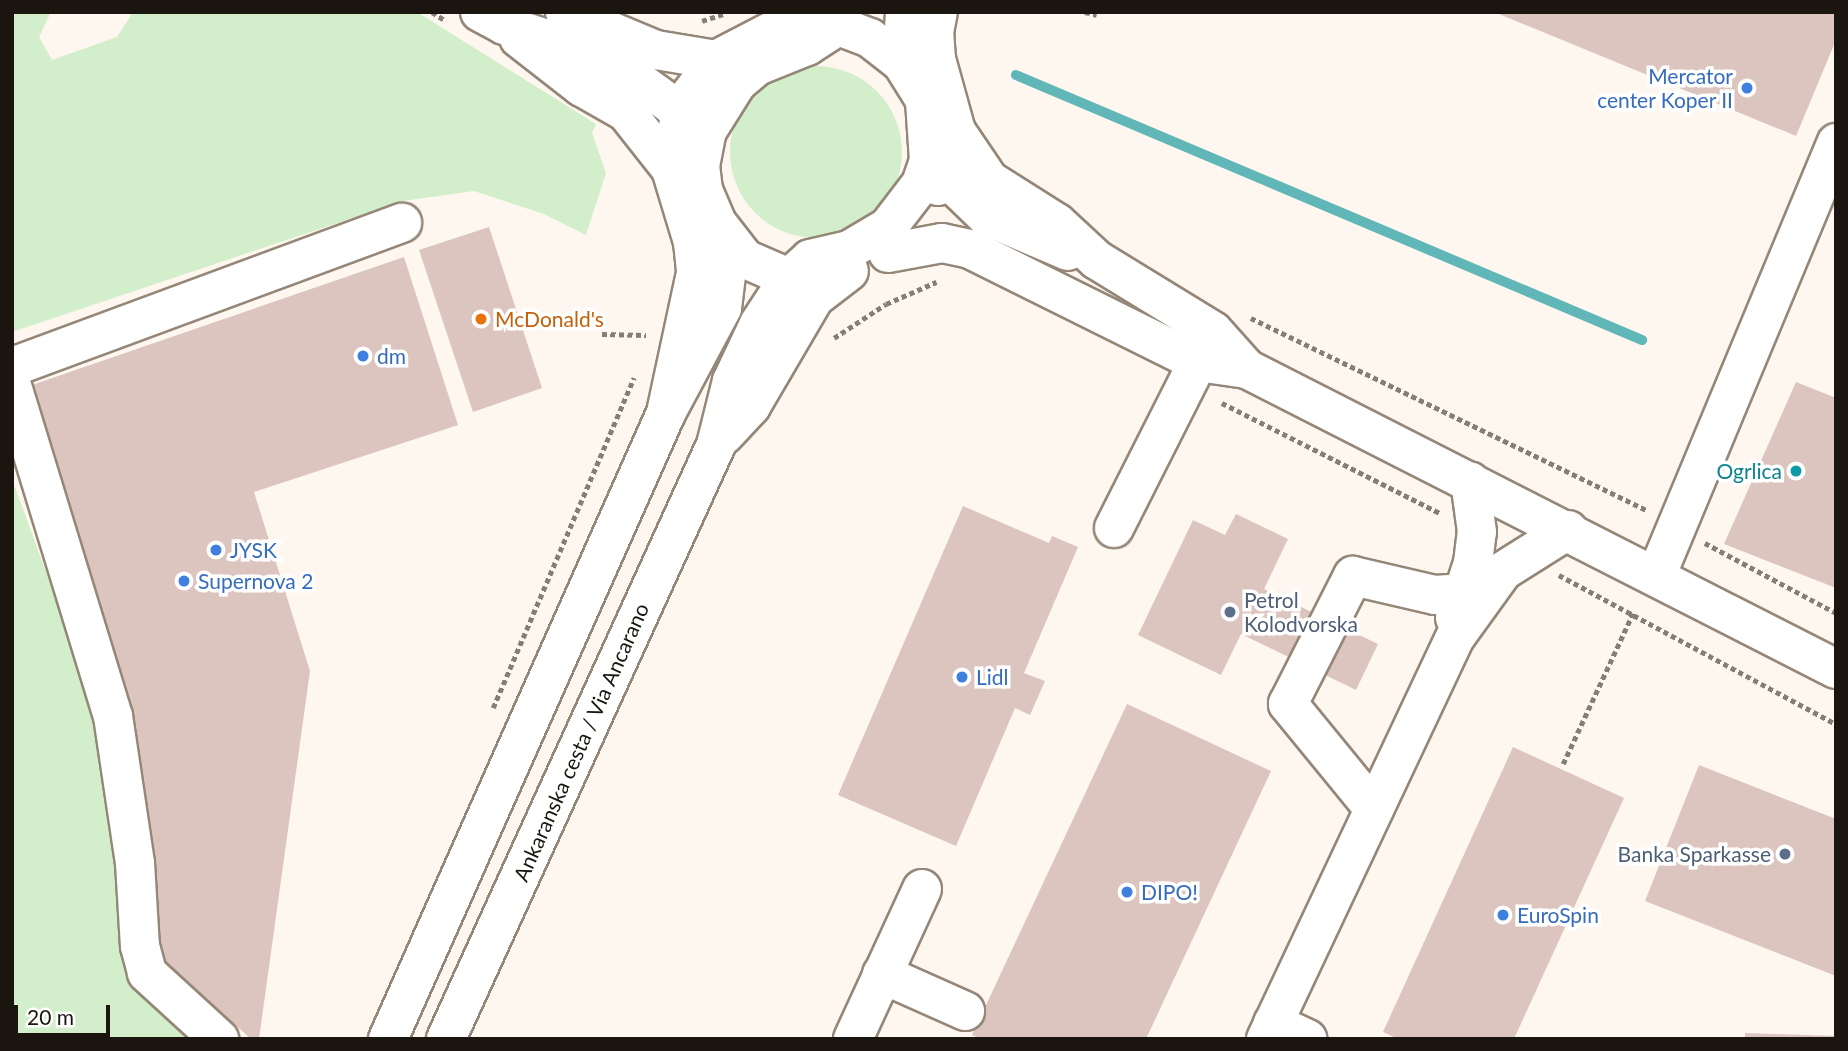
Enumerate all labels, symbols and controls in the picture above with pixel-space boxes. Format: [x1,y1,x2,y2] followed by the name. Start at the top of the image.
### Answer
[1596,63,1733,113] place label: Mercator center Koper II
[1739,80,1755,96] marker: Mercator center Koper II
[495,306,604,332] place label: McDonald's
[473,311,489,327] marker: McDonald's
[377,343,406,369] place label: dm
[355,348,371,364] marker: dm
[1716,458,1782,484] place label: Ogrlica
[1788,463,1804,479] marker: Ogrlica
[230,537,277,563] place label: JYSK
[208,542,224,558] marker: JYSK
[198,568,313,594] place label: Supernova 2
[176,573,192,589] marker: Supernova 2
[1244,587,1358,637] place label: Petrol Kolodvorska
[508,598,654,886] street label: Ankaranska cesta / Via Ancarano
[1222,604,1238,620] marker: Petrol Kolodvorska
[976,664,1009,690] place label: Lidl
[954,669,970,685] marker: Lidl
[1618,841,1771,867] place label: Banka Sparkasse
[1777,846,1793,862] marker: Banka Sparkasse
[1141,879,1198,905] place label: DIPO!
[1119,884,1135,900] marker: DIPO!
[1517,902,1599,928] place label: EuroSpin
[1495,907,1511,923] marker: EuroSpin
[18,992,114,1036] scale bar
[27,1004,74,1029] text: 20 m

